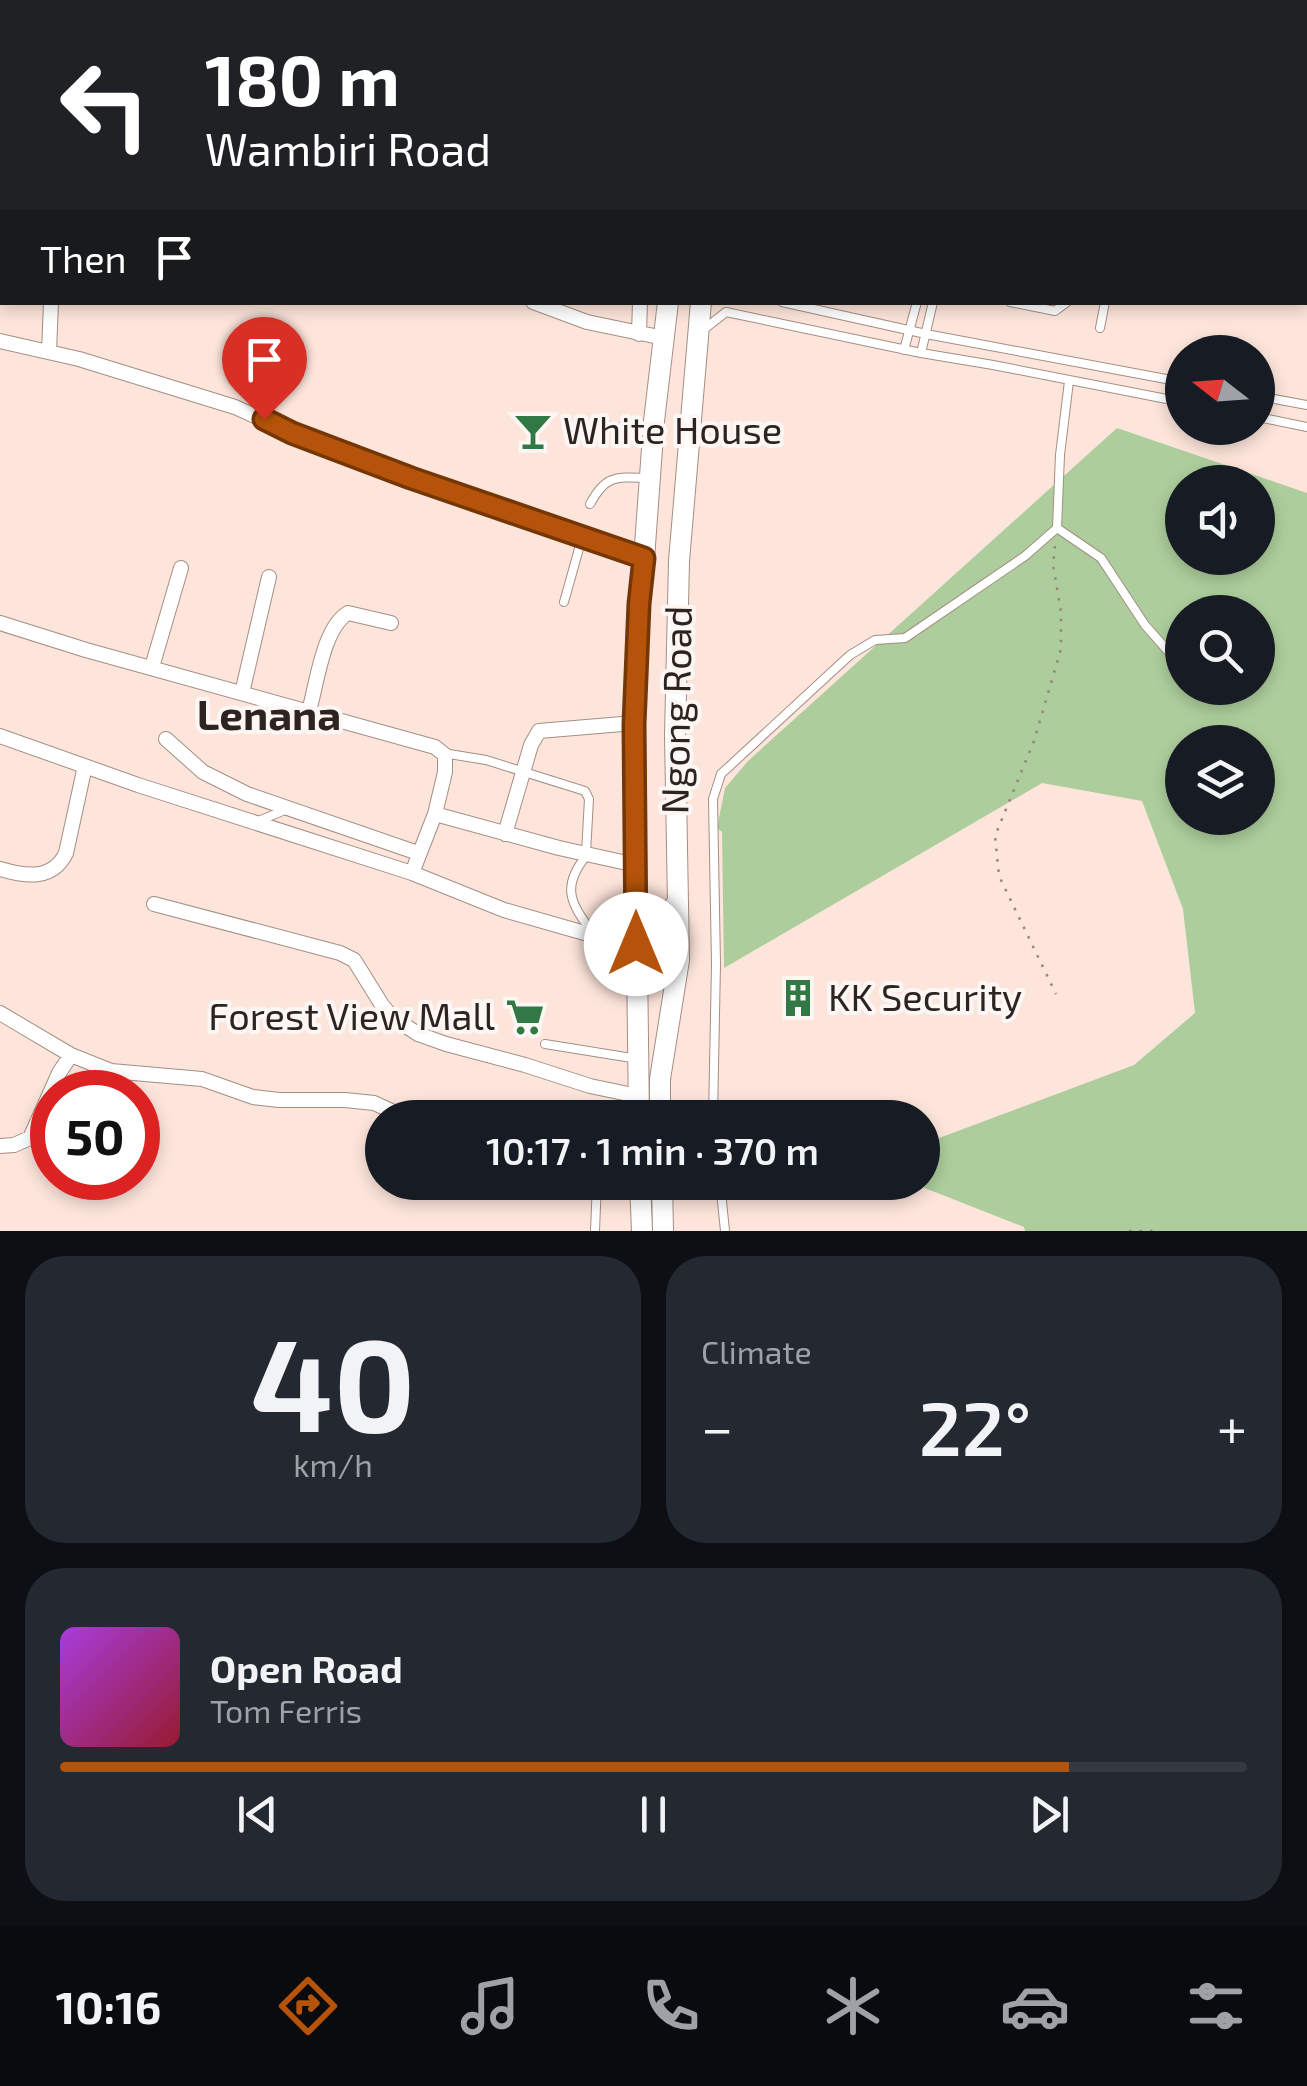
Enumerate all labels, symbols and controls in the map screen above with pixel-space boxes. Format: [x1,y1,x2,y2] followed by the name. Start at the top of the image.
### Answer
[205,36,400,120] text: 180 m
[40,40,170,170] icon: left
[205,121,491,175] text: Wambiri Road
[147,230,202,285] icon: arrive
[40,235,127,281] text: Then
[222,317,307,420] pin
[237,332,292,387] icon: arrive
[1165,335,1275,445] north arrow
[1165,335,1275,835] map controls
[563,406,782,452] place label: White House
[512,410,554,452] bar icon: White House
[1165,465,1275,575] button: sound
[1165,595,1275,705] button: search
[650,605,700,815] street label: Ngong Road
[197,688,341,738] district label: Lenana
[1165,725,1275,835] button: layers
[584,892,688,996] position arrow
[828,973,1022,1019] place label: KK Security
[777,977,819,1019] building icon: KK Security
[208,992,495,1038] place label: Forest View Mall
[504,996,546,1038] supermarket icon: Forest View Mall
[30,1070,160,1200] speed limit sign: 50
[486,1127,819,1173] text: 10:17 · 1 min · 370 m
[251,1302,415,1458] text: 40
[701,1332,812,1370] text: Climate
[919,1381,1031,1471] text: 22°
[701,1393,733,1459] text: −
[1217,1393,1247,1459] text: +
[293,1445,373,1483] text: km/h
[210,1645,403,1691] text: Open Road
[210,1691,362,1729] text: Tom Ferris
[230,1787,285,1842] icon: previous
[626,1787,681,1842] icon: pause
[1022,1787,1077,1842] icon: next
[273,1971,343,2041] icon: directions
[455,1971,525,2041] icon: music
[636,1971,706,2041] icon: phone
[818,1971,888,2041] icon: climate
[1000,1971,1070,2041] icon: car
[1181,1971,1251,2041] icon: filters
[56,1979,161,2033] text: 10:16

